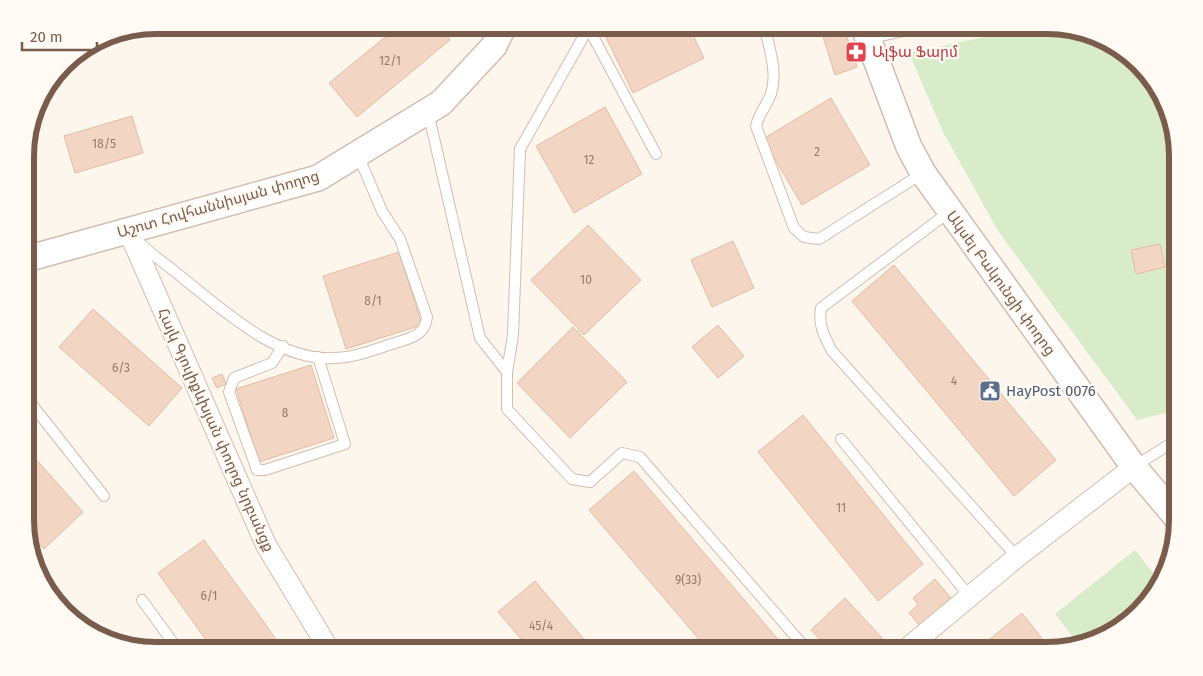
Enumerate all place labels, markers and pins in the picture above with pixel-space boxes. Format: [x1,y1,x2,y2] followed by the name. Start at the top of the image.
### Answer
[844,40,868,64] pharmacy icon: Ալֆա Ֆարմ
[872,43,958,61] place label: Ալֆա Ֆարմ
[978,379,1002,403] public building icon: HayPost 0076
[1006,382,1096,400] place label: HayPost 0076

